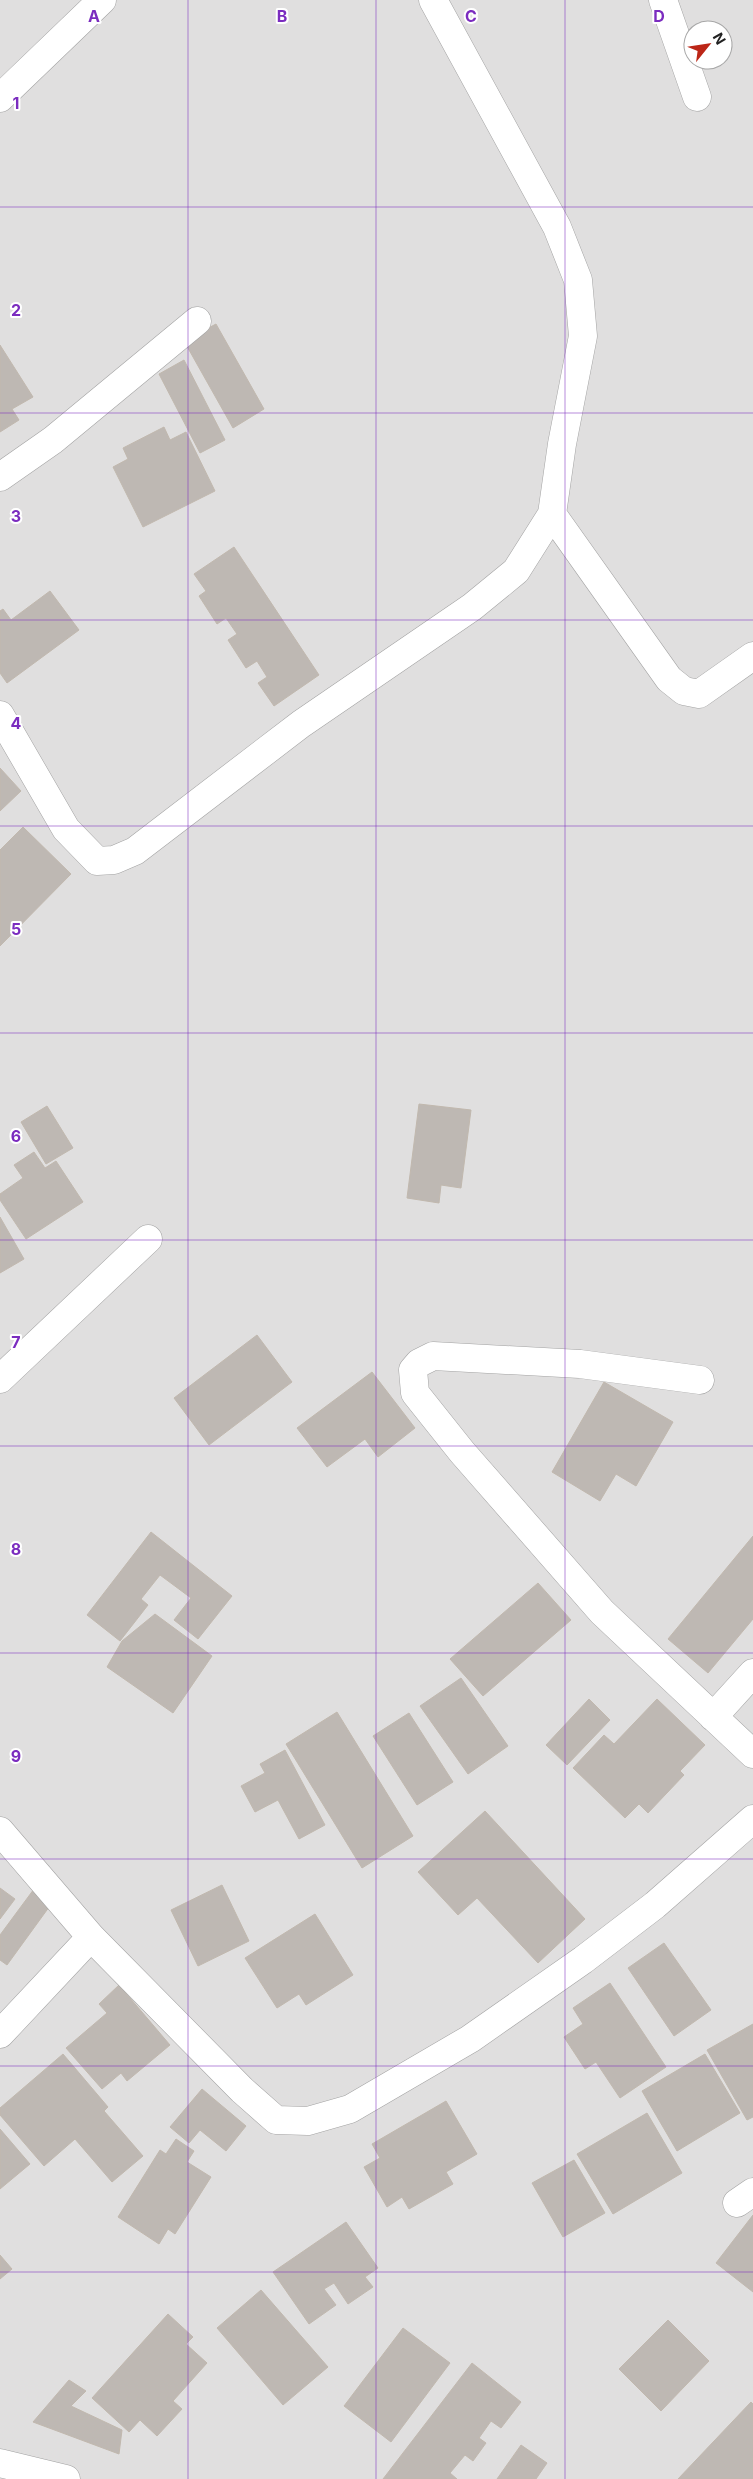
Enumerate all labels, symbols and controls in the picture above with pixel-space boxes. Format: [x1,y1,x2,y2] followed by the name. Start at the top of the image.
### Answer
[88,6,100,26] text: A
[277,6,287,26] text: B
[465,6,477,26] text: C
[653,6,665,26] text: D
[683,20,733,70] north arrow
[710,29,730,47] text: N
[13,93,19,113] text: 1
[11,300,21,320] text: 2
[11,506,21,526] text: 3
[11,713,22,733] text: 4
[11,919,21,939] text: 5
[11,1126,21,1146] text: 6
[11,1332,21,1352] text: 7
[11,1539,21,1559] text: 8
[11,1746,21,1766] text: 9

